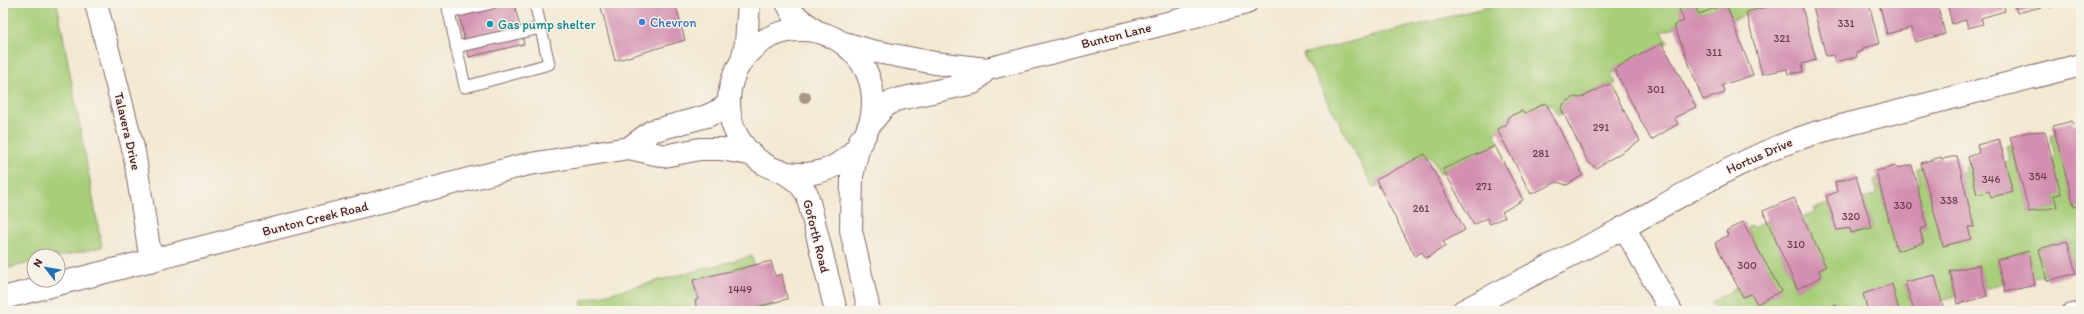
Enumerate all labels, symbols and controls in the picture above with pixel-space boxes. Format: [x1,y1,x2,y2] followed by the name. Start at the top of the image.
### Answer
[650,15,697,30] place label: Chevron
[498,17,596,32] place label: Gas pump shelter
[637,17,647,27] marker: Chevron
[1837,17,1855,30] house number: 331
[485,19,495,29] marker: Gas pump shelter
[1080,20,1153,51] street label: Bunton Lane
[1774,32,1790,45] house number: 321
[1706,46,1722,59] house number: 311
[1647,83,1665,96] house number: 301
[111,91,144,171] street label: Talavera Drive
[1593,121,1609,134] house number: 291
[1724,134,1795,177] street label: Hortus Drive
[1533,147,1549,160] house number: 281
[2029,170,2048,183] house number: 354
[1982,173,2000,186] house number: 346
[1476,180,1492,193] house number: 271
[1940,194,1958,207] house number: 338
[261,198,370,239] street label: Bunton Creek Road
[800,198,833,274] street label: Goforth Road
[1894,199,1913,212] house number: 330
[1413,202,1429,215] house number: 261
[1842,210,1860,223] house number: 320
[1787,238,1805,251] house number: 310
[26,248,66,288] north arrow
[30,257,45,270] text: N
[1737,259,1757,272] house number: 300
[728,283,752,296] house number: 1449

